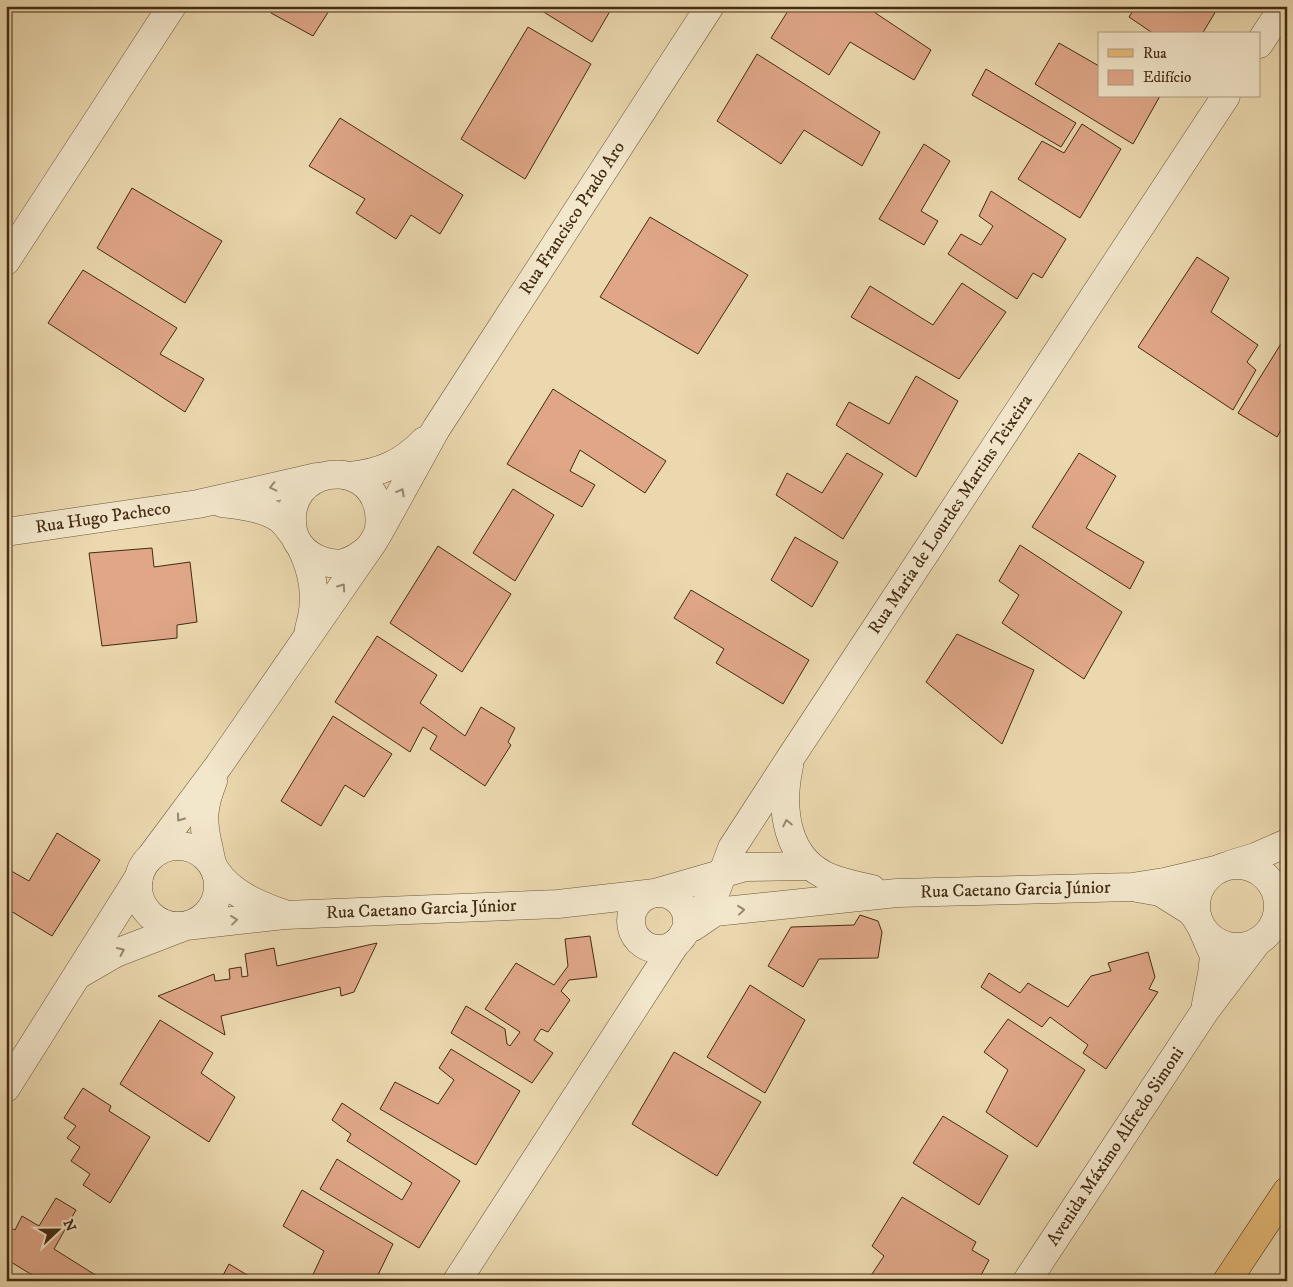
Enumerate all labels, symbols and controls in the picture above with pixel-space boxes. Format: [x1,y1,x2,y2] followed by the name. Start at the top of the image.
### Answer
[1098,32,1260,98] legend
[1143,44,1167,63] text: Rua
[1143,68,1191,87] text: Edifício
[515,137,630,299] street label: Rua Francisco Prado Aro
[864,390,1038,639] street label: Rua Maria de Lourdes Martins Teixeira
[269,481,278,492] one-way arrow
[395,489,405,498] one-way arrow
[34,497,172,539] street label: Rua Hugo Pacheco
[336,583,345,593] one-way arrow
[177,812,185,821] one-way arrow
[782,819,793,828] one-way arrow
[920,877,1111,903] street label: Rua Caetano Garcia Júnior
[326,895,517,924] street label: Rua Caetano Garcia Júnior
[737,905,745,916] one-way arrow
[230,915,238,926] one-way arrow
[116,947,125,957] one-way arrow
[1042,1043,1189,1250] street label: Avenida Máximo Alfredo Simoni
[32,1204,82,1254] north arrow
[59,1217,80,1235] text: N

